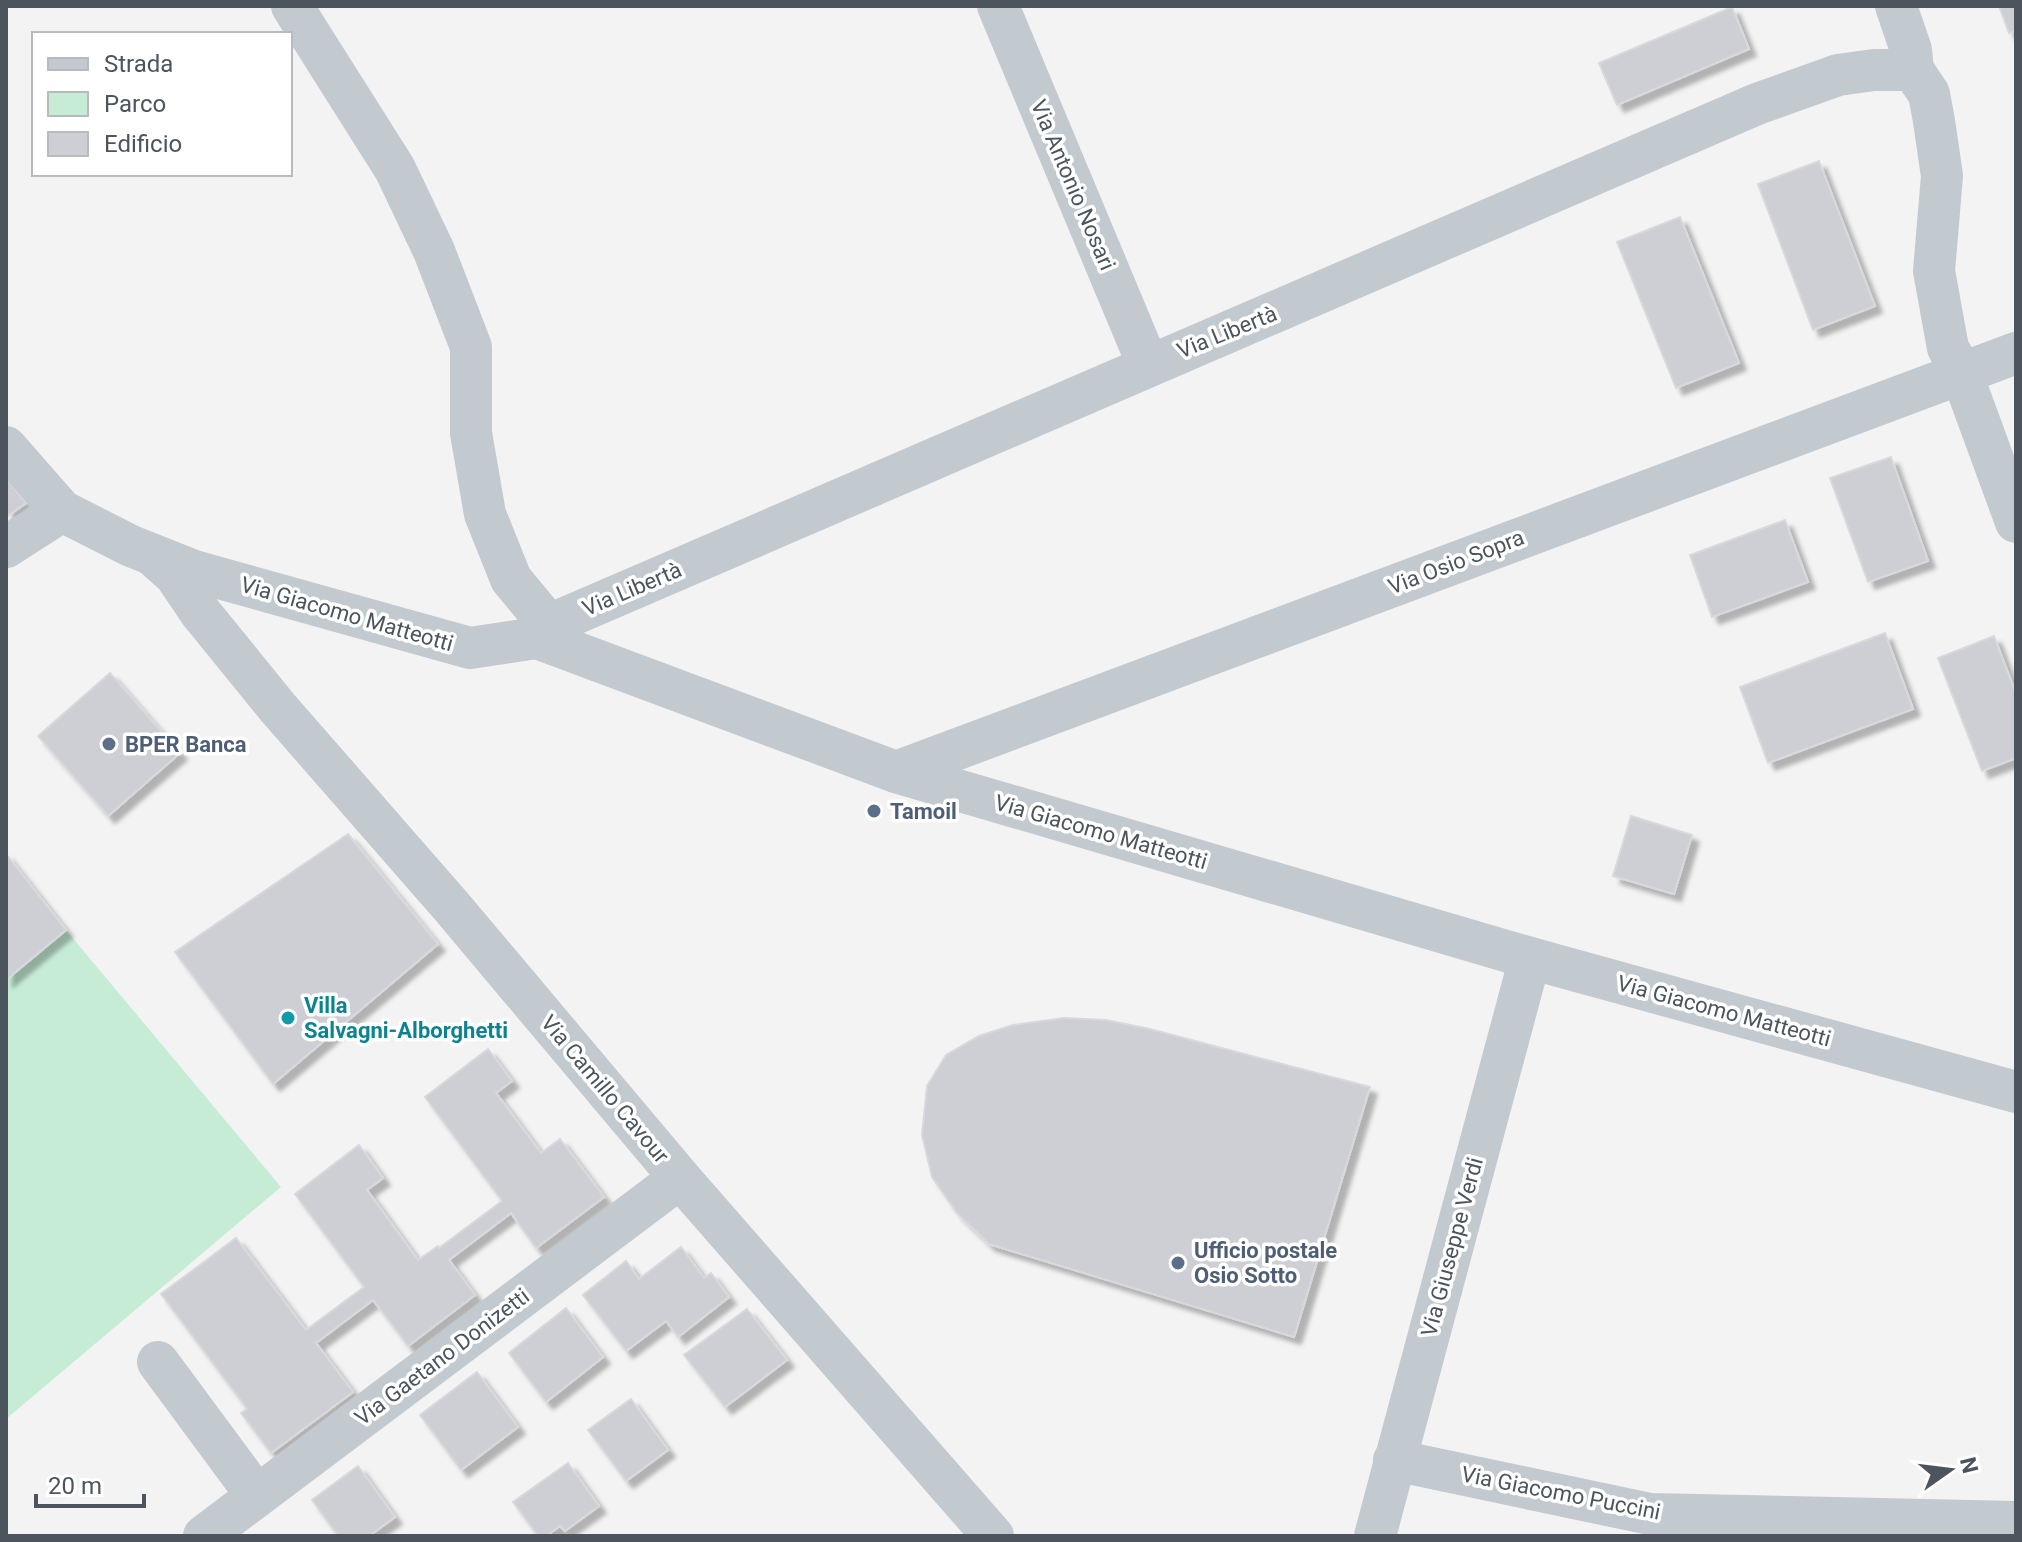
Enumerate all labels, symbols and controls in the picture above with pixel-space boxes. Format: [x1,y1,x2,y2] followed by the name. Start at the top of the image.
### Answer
[32,32,292,176] legend
[104,50,173,78] text: Strada
[104,90,166,118] text: Parco
[1026,96,1120,274] street label: Via Antonio Nosari
[104,130,182,158] text: Edificio
[1174,301,1280,363] street label: Via Libertà
[1384,525,1528,599] street label: Via Osio Sopra
[579,557,685,621] street label: Via Libertà
[238,572,456,656] street label: Via Giacomo Matteotti
[125,732,247,757] place label: BPER Banca
[100,735,118,753] marker: BPER Banca
[992,790,1210,874] street label: Via Giacomo Matteotti
[890,799,957,824] place label: Tamoil
[865,802,883,820] marker: Tamoil
[1615,970,1833,1052] street label: Via Giacomo Matteotti
[304,993,508,1043] place label: Villa Salvagni-Alborghetti
[279,1009,297,1027] marker: Villa Salvagni-Alborghetti
[536,1010,674,1168] street label: Via Camillo Cavour
[1416,1155,1488,1339] street label: Via Giuseppe Verdi
[1194,1238,1337,1288] place label: Ufficio postale Osio Sotto
[1169,1254,1187,1272] marker: Ufficio postale Osio Sotto
[350,1283,534,1431] street label: Via Gaetano Donizetti
[1910,1430,1990,1510] north arrow
[1955,1455,1983,1476] text: N
[36,1458,144,1508] scale bar
[1459,1461,1663,1525] street label: Via Giacomo Puccini
[48,1472,102,1500] text: 20 m

